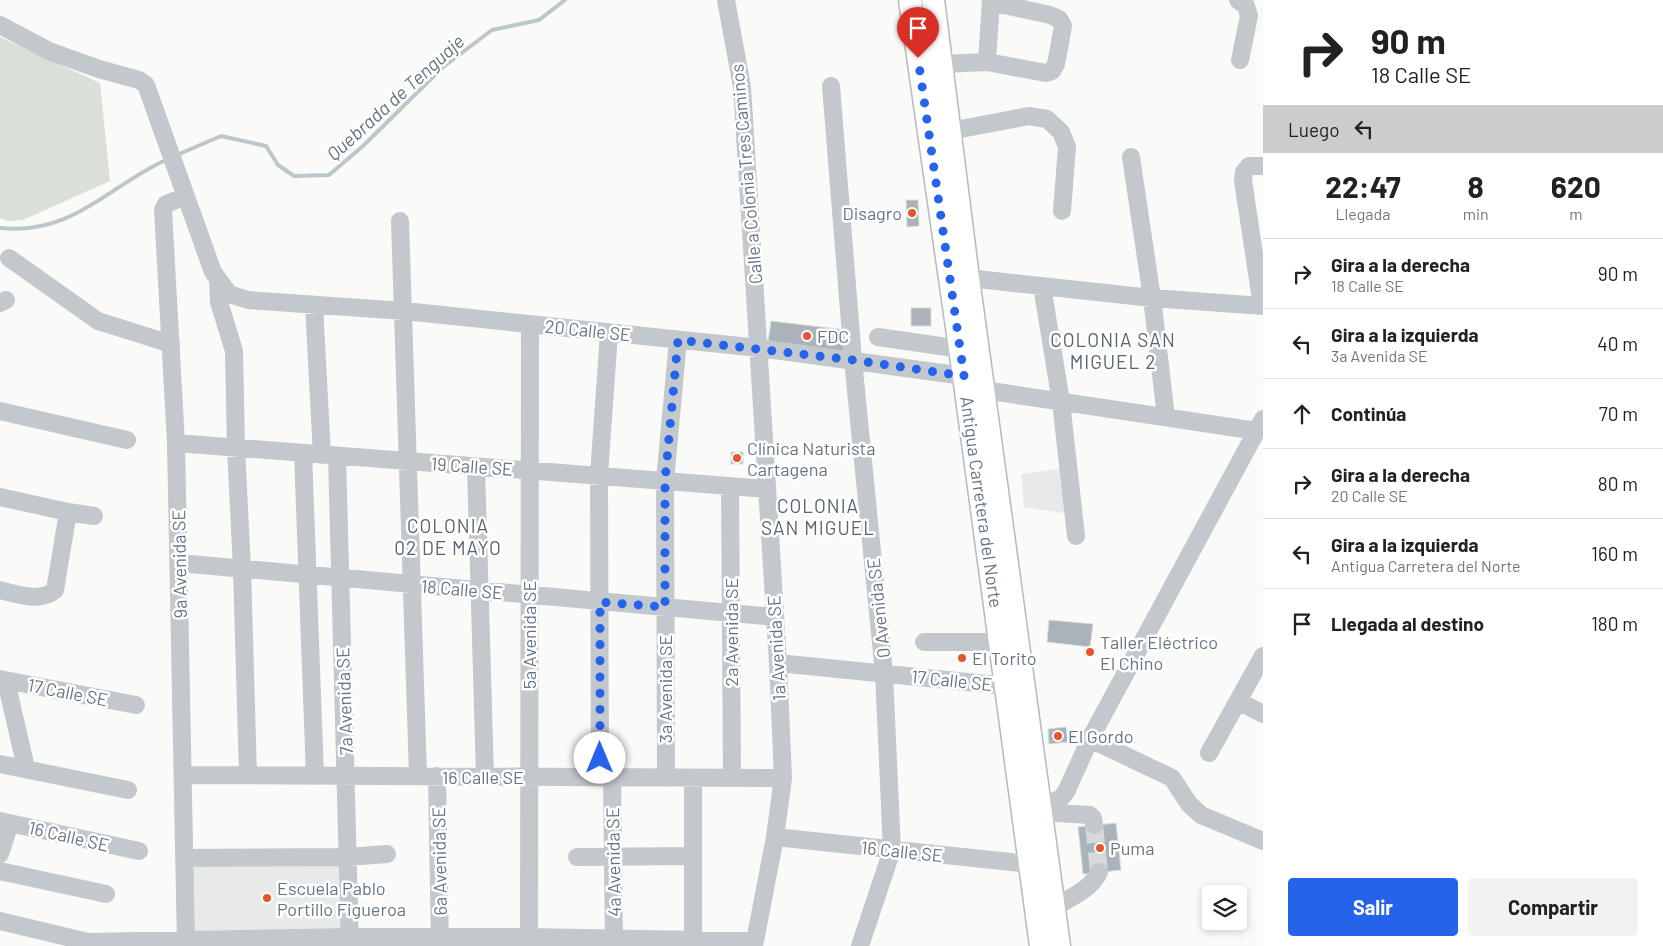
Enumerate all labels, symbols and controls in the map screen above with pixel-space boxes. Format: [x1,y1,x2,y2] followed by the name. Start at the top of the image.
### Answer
[897,7,939,58] pin
[904,14,932,42] icon: arrive
[1371,19,1446,61] text: 90 m
[1288,20,1353,85] icon: right
[321,29,469,165] water label: Quebrada de Tenguaje
[1371,61,1471,87] text: 18 Calle SE
[725,63,767,285] street label: Calle a Colonia Tres Caminos
[1350,115,1378,143] icon: left
[1288,118,1340,141] text: Luego
[1325,168,1401,204] text: 22:47
[1468,168,1484,204] text: 8
[1551,168,1601,204] text: 620
[843,202,902,224] place label: Disagro
[1335,204,1390,223] text: Llegada
[1463,204,1489,223] text: min
[1569,204,1582,223] text: m
[906,207,918,219] marker: Disagro
[1331,253,1470,276] text: Gira a la derecha
[1288,260,1316,288] icon: right
[1598,262,1638,285] text: 90 m
[1331,276,1404,295] text: 18 Calle SE
[544,315,632,345] street label: 20 Calle SE
[1331,323,1479,346] text: Gira a la izquierda
[817,325,849,347] place label: FDC
[1050,328,1176,373] district label: COLONIA SAN MIGUEL 2
[801,330,813,342] marker: FDC
[1288,330,1316,358] icon: left
[1597,332,1638,355] text: 40 m
[1331,346,1428,365] text: 3a Avenida SE
[956,395,1008,609] street label: Antigua Carretera del Norte
[1288,400,1316,428] icon: ahead
[1331,402,1406,425] text: Continúa
[1599,402,1638,425] text: 70 m
[747,437,875,480] place label: Clínica Naturista Cartagena
[430,452,514,480] street label: 19 Calle SE
[731,452,743,464] marker: Clínica Naturista Cartagena
[1331,463,1470,486] text: Gira a la derecha
[1288,470,1316,498] icon: right
[1598,472,1638,495] text: 80 m
[1331,486,1408,505] text: 20 Calle SE
[761,494,875,539] district label: COLONIA SAN MIGUEL
[167,509,191,619] street label: 9a Avenida SE
[394,514,502,559] district label: COLONIA 02 DE MAYO
[1331,533,1479,556] text: Gira a la izquierda
[1288,540,1316,568] icon: left
[1591,542,1638,565] text: 160 m
[1331,556,1521,575] text: Antigua Carretera del Norte
[862,557,894,659] street label: 0 Avenida SE
[420,574,504,604] street label: 18 Calle SE
[720,577,742,687] street label: 2a Avenida SE
[518,581,540,689] street label: 5a Avenida SE
[762,595,790,701] street label: 1a Avenida SE
[1288,610,1316,638] icon: arrive
[1331,612,1484,635] text: Llegada al destino
[1591,612,1638,635] text: 180 m
[1100,631,1218,674] place label: Taller Eléctrico El Chino
[654,635,676,743] street label: 3a Avenida SE
[1084,646,1096,658] marker: Taller Eléctrico El Chino
[331,647,357,755] street label: 7a Avenida SE
[972,647,1037,669] place label: El Torito
[956,652,968,664] marker: El Torito
[910,665,994,695] street label: 17 Calle SE
[26,673,110,711] street label: 17 Calle SE
[1068,725,1134,747] place label: El Gordo
[1052,730,1064,742] marker: El Gordo
[573,731,625,783] position arrow
[442,766,524,788] street label: 16 Calle SE
[427,806,451,916] street label: 6a Avenida SE
[601,807,625,917] street label: 4a Avenida SE
[27,816,111,856] street label: 16 Calle SE
[860,836,944,866] street label: 16 Calle SE
[1110,837,1154,859] place label: Puma
[1094,842,1106,854] marker: Puma
[277,877,406,920] place label: Escuela Pablo Portillo Figueroa
[1288,878,1458,936] button: Salir
[1468,878,1638,936] button: Compartir
[1202,885,1247,930] map controls
[1202,885,1247,930] button: layers
[261,892,273,904] marker: Escuela Pablo Portillo Figueroa

